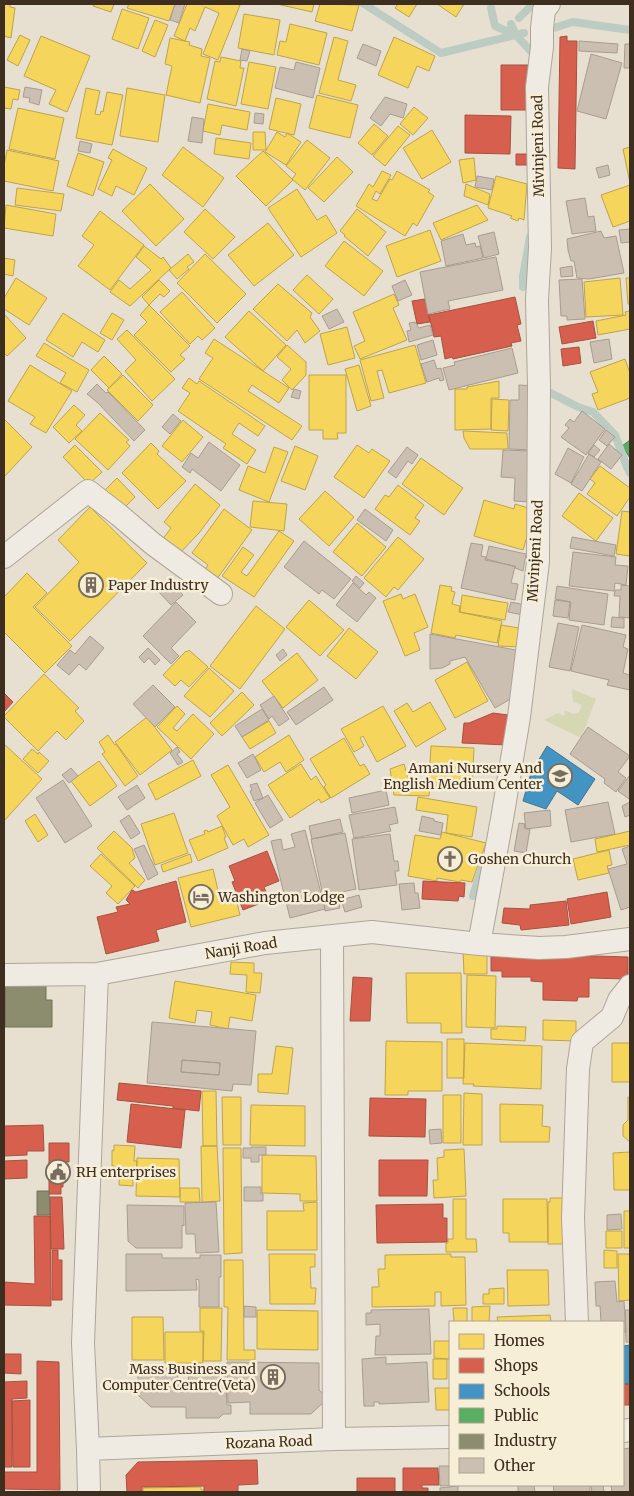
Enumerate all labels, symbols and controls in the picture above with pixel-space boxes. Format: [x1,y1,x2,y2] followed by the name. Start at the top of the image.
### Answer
[528,94,548,197] street label: Mivinjeni Road
[523,499,547,603] street label: Mivinjeni Road
[78,572,104,598] building icon: Paper Industry
[108,576,209,594] place label: Paper Industry
[383,759,543,793] place label: Amani Nursery And English Medium Center
[547,763,573,789] school or university icon: Amani Nursery And English Medium Center
[437,846,463,872] church icon: Goshen Church
[468,850,571,868] place label: Goshen Church
[188,884,214,910] hotel icon: Washington Lodge
[217,888,344,906] place label: Washington Lodge
[204,933,279,963] street label: Nanji Road
[45,1159,71,1185] public building icon: RH enterprises
[76,1163,176,1181] place label: RH enterprises
[449,1321,624,1486] legend
[494,1331,545,1350] text: Homes
[494,1356,538,1375] text: Shops
[102,1360,257,1394] place label: Mass Business and Computer Centre(Veta)
[260,1364,286,1390] building icon: Mass Business and Computer Centre(Veta)
[494,1381,550,1400] text: Schools
[494,1406,539,1425] text: Public
[225,1431,313,1453] street label: Rozana Road
[494,1431,557,1450] text: Industry
[494,1456,536,1475] text: Other

